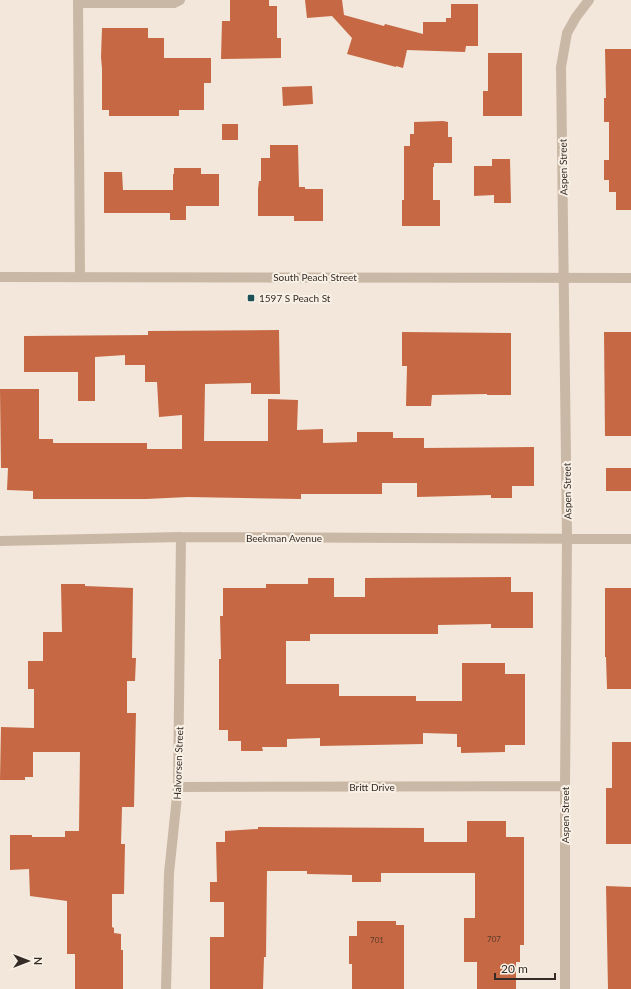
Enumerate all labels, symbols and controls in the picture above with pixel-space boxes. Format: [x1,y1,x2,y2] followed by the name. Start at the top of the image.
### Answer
[557,138,569,195] street label: Aspen Street
[273,271,357,283] street label: South Peach Street
[259,292,331,304] place label: 1597 S Peach St
[246,293,256,303] marker: 1597 S Peach St
[561,462,573,519] street label: Aspen Street
[246,532,322,544] street label: Beekman Avenue
[171,726,185,800] street label: Halvorsen Street
[349,781,395,793] street label: Britt Drive
[559,786,571,843] street label: Aspen Street
[487,934,501,944] house number: 707
[370,935,384,945] house number: 701
[8,941,48,981] north arrow
[495,955,555,981] scale bar
[32,957,45,965] text: N
[501,961,528,976] text: 20 m

